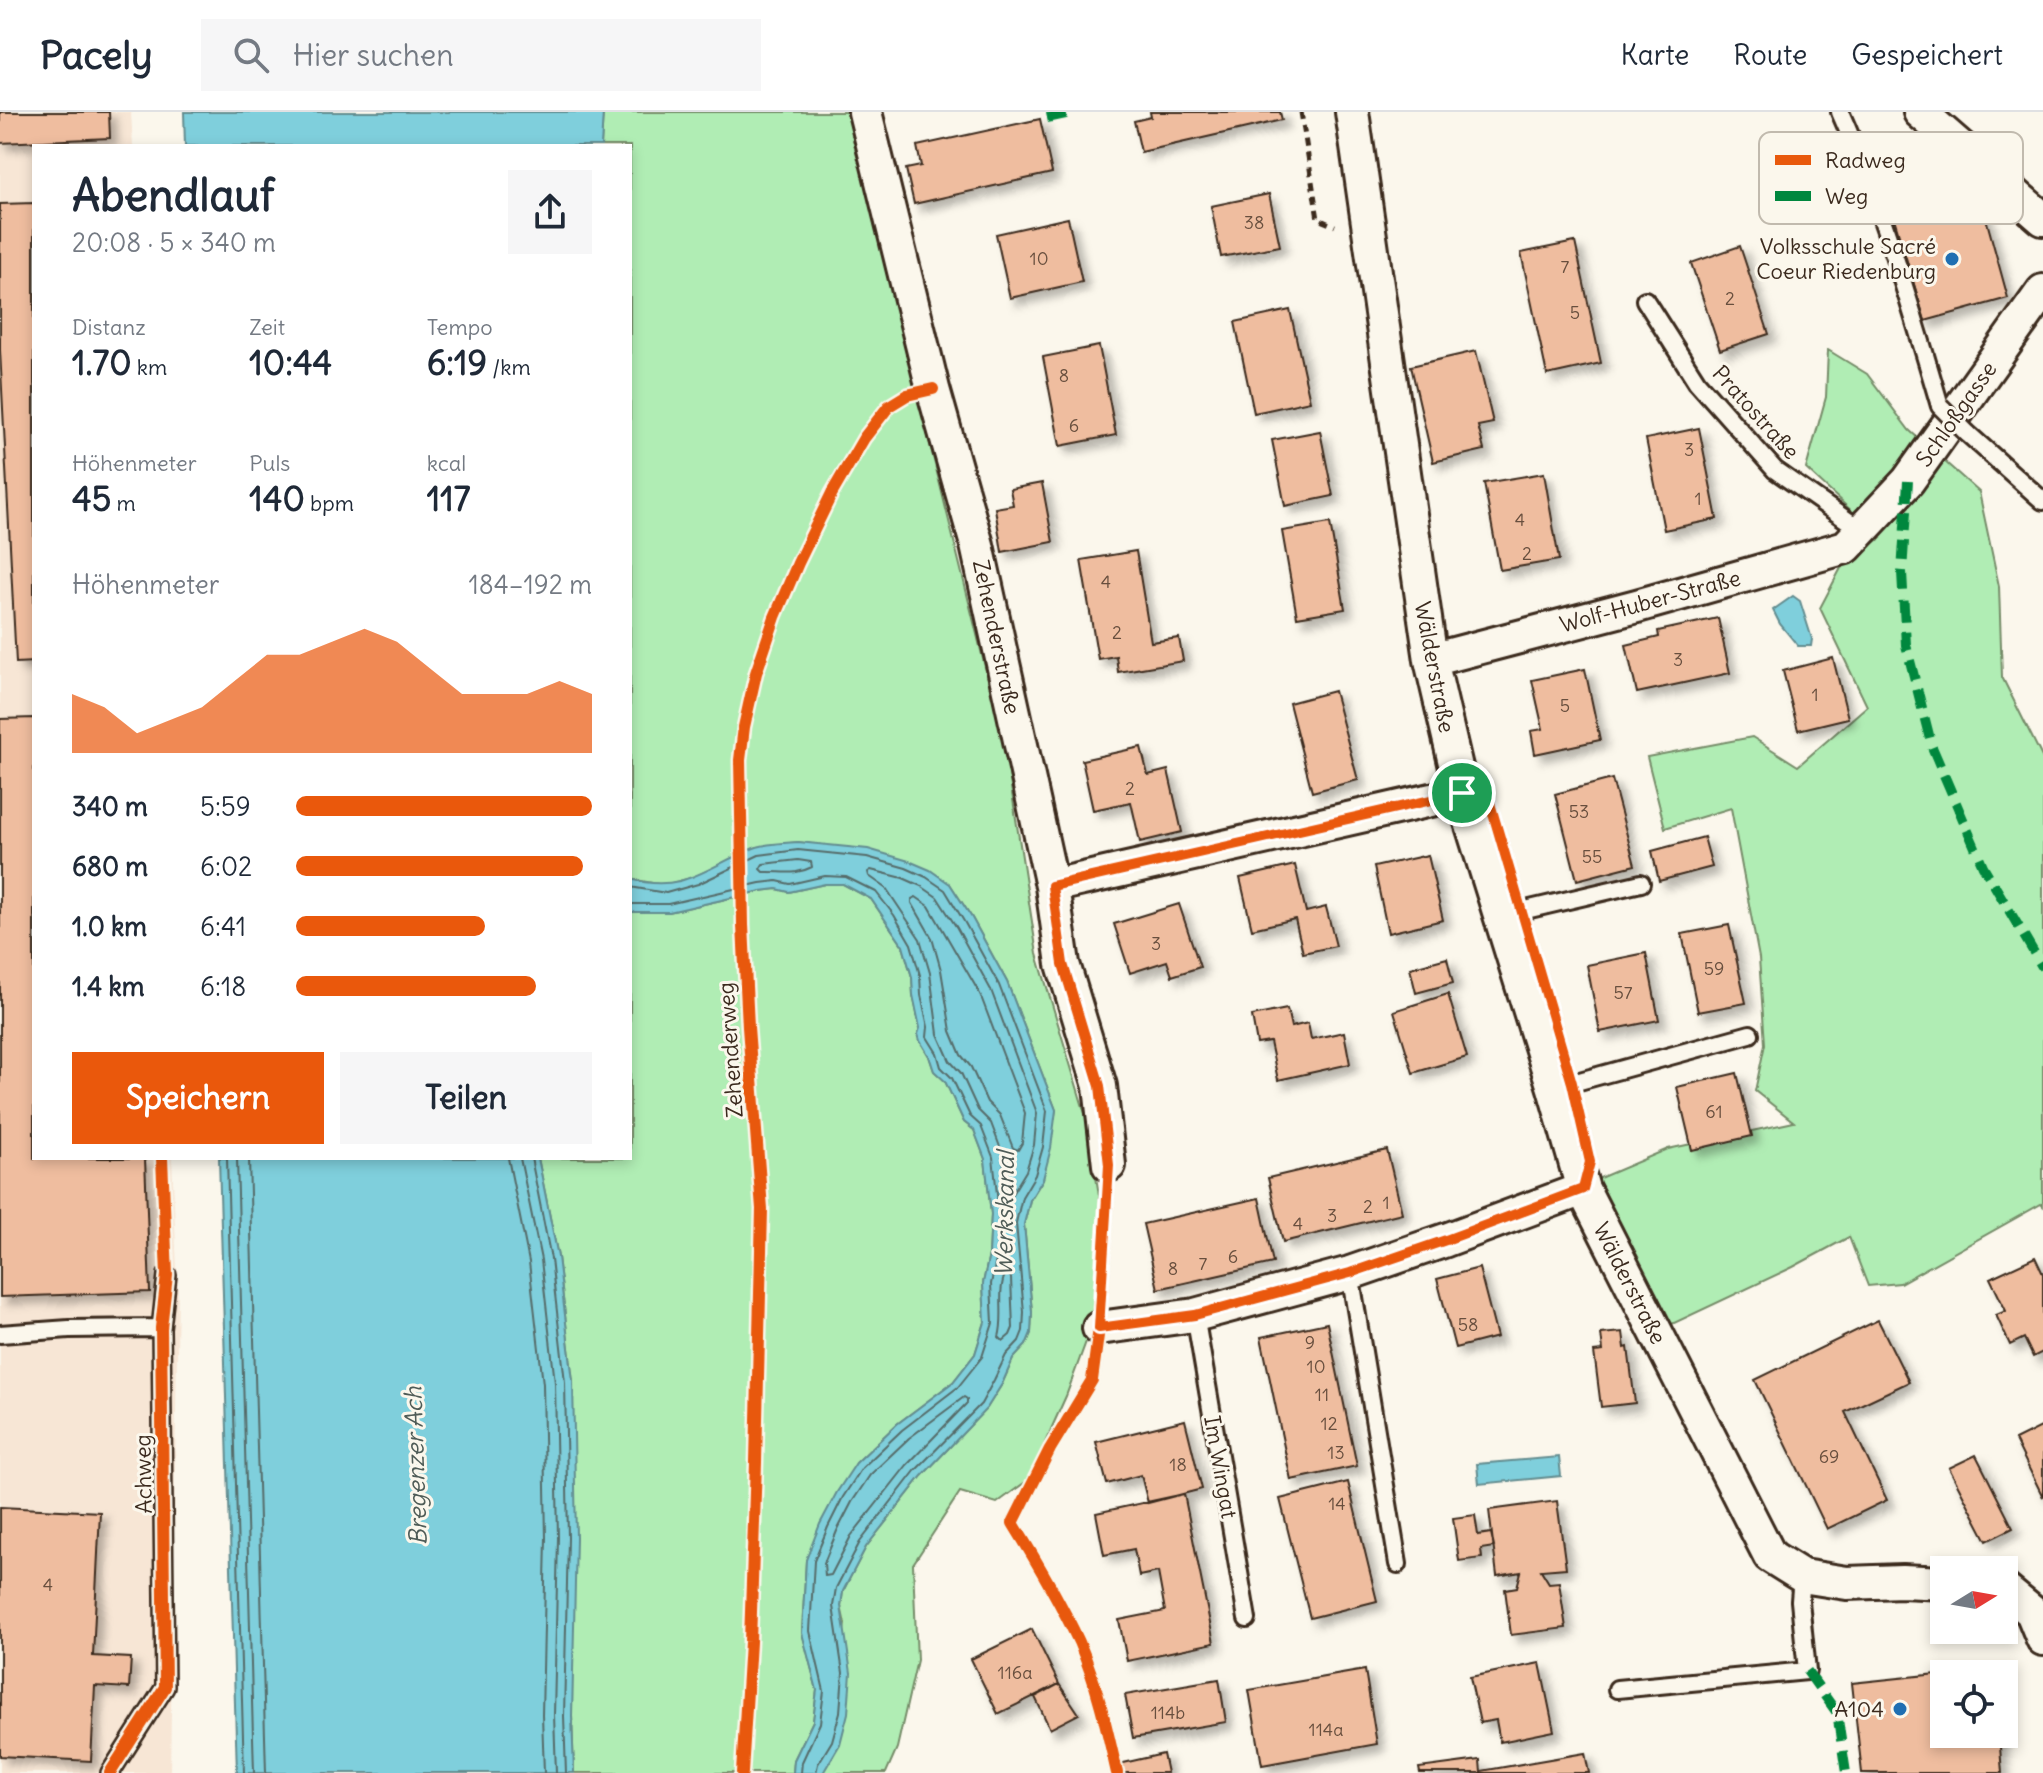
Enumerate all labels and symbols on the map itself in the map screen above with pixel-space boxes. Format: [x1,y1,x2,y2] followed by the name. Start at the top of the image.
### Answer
[1759,132,2023,224] legend
[1825,146,1906,174] text: Radweg
[1825,182,1868,210] text: Weg
[1244,211,1264,234] house number: 38
[1756,232,1936,285] place label: Volksschule Sacré Coeur Riedenburg
[1030,247,1049,270] house number: 10
[1943,250,1961,268] marker: Volksschule Sacré Coeur Riedenburg
[1561,255,1570,278] house number: 7
[1725,287,1735,310] house number: 2
[1570,301,1580,324] house number: 5
[1910,356,2002,472] street label: Schloßgasse
[1707,359,1805,465] street label: Pratostraße
[1059,364,1069,387] house number: 8
[1069,414,1079,437] house number: 6
[1684,438,1694,461] house number: 3
[1694,487,1702,510] house number: 1
[1515,508,1525,531] house number: 4
[1522,542,1532,565] house number: 2
[967,557,1027,717] street label: Zehenderstraße
[1557,563,1743,639] street label: Wolf-Huber-Straße
[1101,570,1111,593] house number: 4
[1409,599,1461,735] street label: Wälderstraße
[1112,621,1122,644] house number: 2
[1673,648,1683,671] house number: 3
[1811,683,1819,706] house number: 1
[1560,694,1570,717] house number: 5
[1428,759,1496,827] pin
[1125,777,1135,800] house number: 2
[1569,800,1589,823] house number: 53
[1582,845,1602,868] house number: 55
[1151,932,1161,955] house number: 3
[1704,957,1724,980] house number: 59
[711,981,749,1119] street label: Zehenderweg
[1613,981,1633,1004] house number: 57
[1705,1100,1723,1123] house number: 61
[988,1147,1020,1277] water label: Werkskanal
[1382,1191,1390,1214] house number: 1
[1363,1195,1373,1218] house number: 2
[1327,1204,1337,1227] house number: 3
[1293,1212,1303,1235] house number: 4
[1587,1217,1673,1349] street label: Wälderstraße
[1228,1245,1238,1268] house number: 6
[1199,1252,1208,1275] house number: 7
[1168,1257,1178,1280] house number: 8
[1458,1313,1478,1336] house number: 58
[1305,1331,1315,1354] house number: 9
[1307,1355,1326,1378] house number: 10
[1315,1383,1329,1406] house number: 11
[397,1385,433,1546] water label: Bregenzer Ach
[1320,1412,1338,1435] house number: 12
[1198,1413,1244,1521] street label: Im Wingat
[128,1434,158,1514] street label: Achweg
[1327,1441,1345,1464] house number: 13
[1819,1445,1839,1468] house number: 69
[1169,1453,1187,1476] house number: 18
[1328,1492,1346,1515] house number: 14
[1930,1556,2018,1644] north arrow
[43,1573,53,1596] house number: 4
[998,1661,1032,1684] house number: 116a
[1834,1695,1884,1723] place label: A104
[1891,1700,1909,1718] marker: A104
[1151,1701,1185,1724] house number: 114b
[1309,1718,1343,1741] house number: 114a

